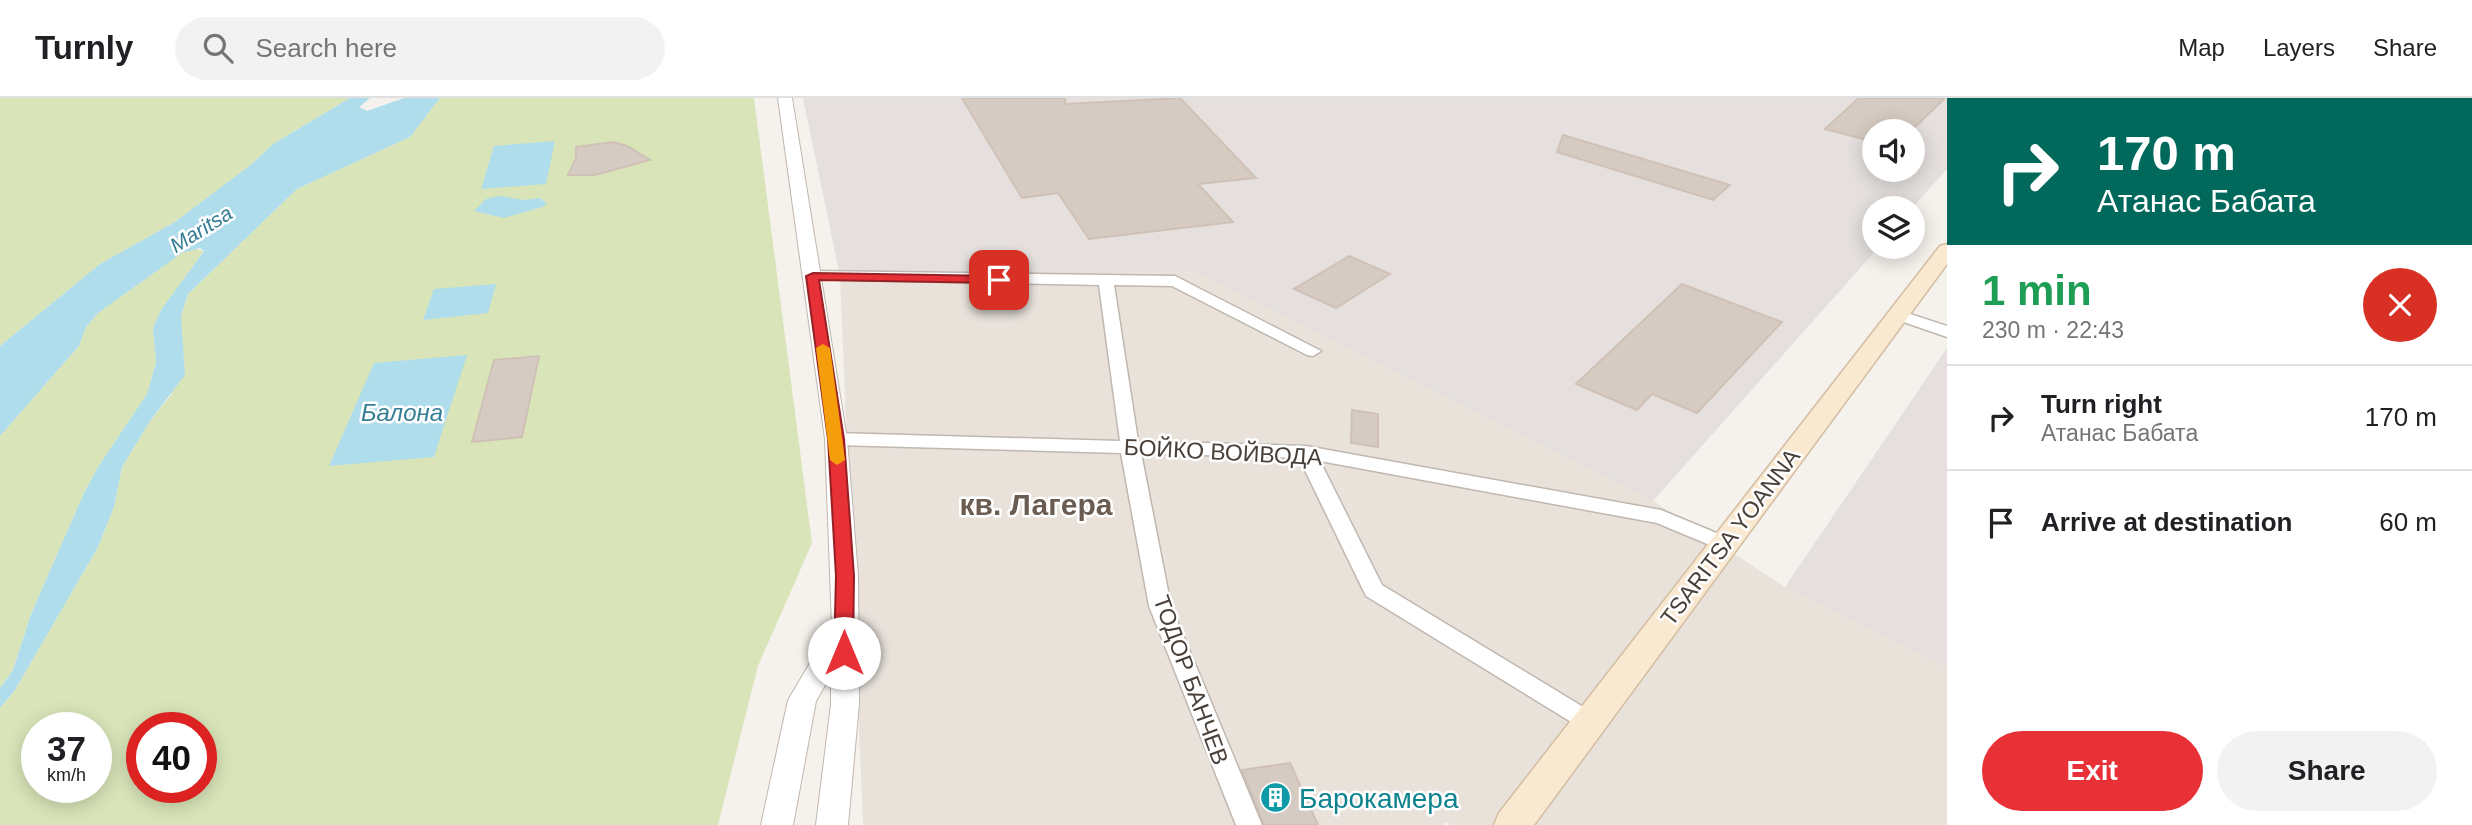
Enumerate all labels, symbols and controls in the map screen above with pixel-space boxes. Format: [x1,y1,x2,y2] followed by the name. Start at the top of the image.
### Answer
[175,17,665,80] search box
[35,29,133,66] text: Turnly
[199,29,237,67] icon: search
[255,33,397,63] text: Search here
[2178,34,2225,61] text: Map
[2263,34,2335,61] text: Layers
[2373,34,2437,61] text: Share
[1862,119,1925,259] map controls
[1862,119,1925,182] button: sound
[1982,126,2073,217] icon: right
[2097,126,2236,180] text: 170 m
[2097,183,2316,219] text: Атанас Бабата
[1862,196,1925,259] button: layers
[166,201,236,257] water label: Maritsa
[969,250,1029,310] pin
[980,261,1018,299] icon: arrive
[1982,267,2092,314] text: 1 min
[2363,268,2437,342] button: close
[1982,317,2124,343] text: 230 m · 22:43
[2041,389,2162,419] text: Turn right
[361,399,443,426] water label: Балона
[1982,399,2020,437] icon: right
[2365,402,2437,432] text: 170 m
[2041,420,2198,446] text: Атанас Бабата
[1123,433,1324,470] street label: БОЙКО ВОЙВОДА
[1655,443,1805,630] street label: TSARITSA YOANNA
[960,488,1113,521] district label: кв. Лагера
[1982,504,2020,542] icon: arrive
[2041,507,2292,537] text: Arrive at destination
[2379,507,2437,537] text: 60 m
[1148,592,1234,768] street label: ТОДОР БАНЧЕВ
[807,616,881,690] position arrow
[126,712,217,803] speed limit sign: 40
[47,729,86,768] text: 37
[1982,731,2203,811] button: Exit
[2217,731,2437,811] button: Share
[47,765,86,785] text: km/h
[1259,781,1293,815] building icon: Барокамера
[1299,783,1459,814] place label: Барокамера

